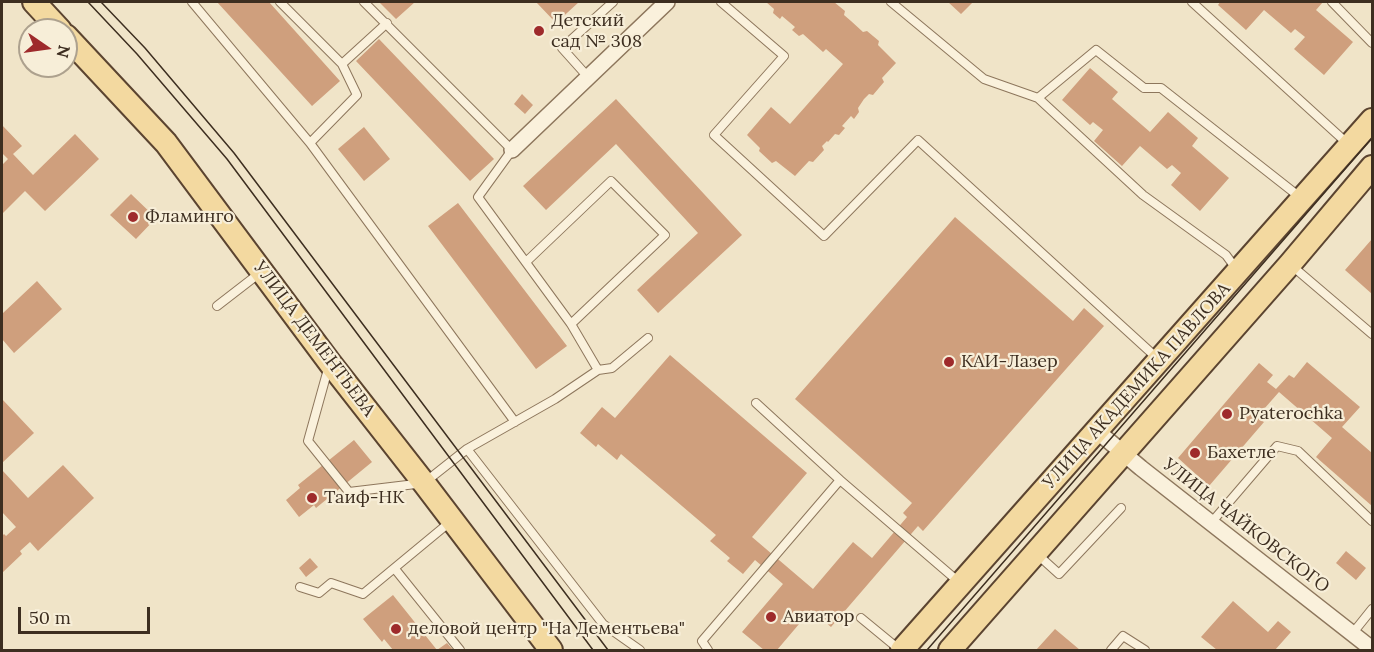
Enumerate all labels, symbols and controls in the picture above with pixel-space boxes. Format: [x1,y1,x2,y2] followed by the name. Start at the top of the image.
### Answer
[551,10,642,52] place label: Детский сад № 308
[18,18,78,78] north arrow
[532,24,546,38] marker: Детский сад № 308
[52,43,75,60] text: N
[145,206,234,228] place label: Фламинго
[126,210,140,224] marker: Фламинго
[249,257,379,421] street label: УЛИЦА ДЕМЕНТЬЕВА
[1039,278,1235,494] street label: УЛИЦА АКАДЕМИКА ПАВЛОВА
[961,351,1058,373] place label: КАИ-Лазер
[942,355,956,369] marker: КАИ-Лазер
[1239,403,1343,425] place label: Pyaterochka
[1220,407,1234,421] marker: Pyaterochka
[1207,442,1276,464] place label: Бахетле
[1188,446,1202,460] marker: Бахетле
[1158,454,1334,598] street label: УЛИЦА ЧАЙКОВСКОГО
[324,487,405,509] place label: Таиф-НК
[305,491,319,505] marker: Таиф-НК
[21,595,153,633] scale bar
[29,606,71,629] text: 50 m
[783,606,854,628] place label: Авиатор
[764,610,778,624] marker: Авиатор
[408,618,685,640] place label: деловой центр "На Дементьева"
[389,622,403,636] marker: деловой центр "На Дементьева"

